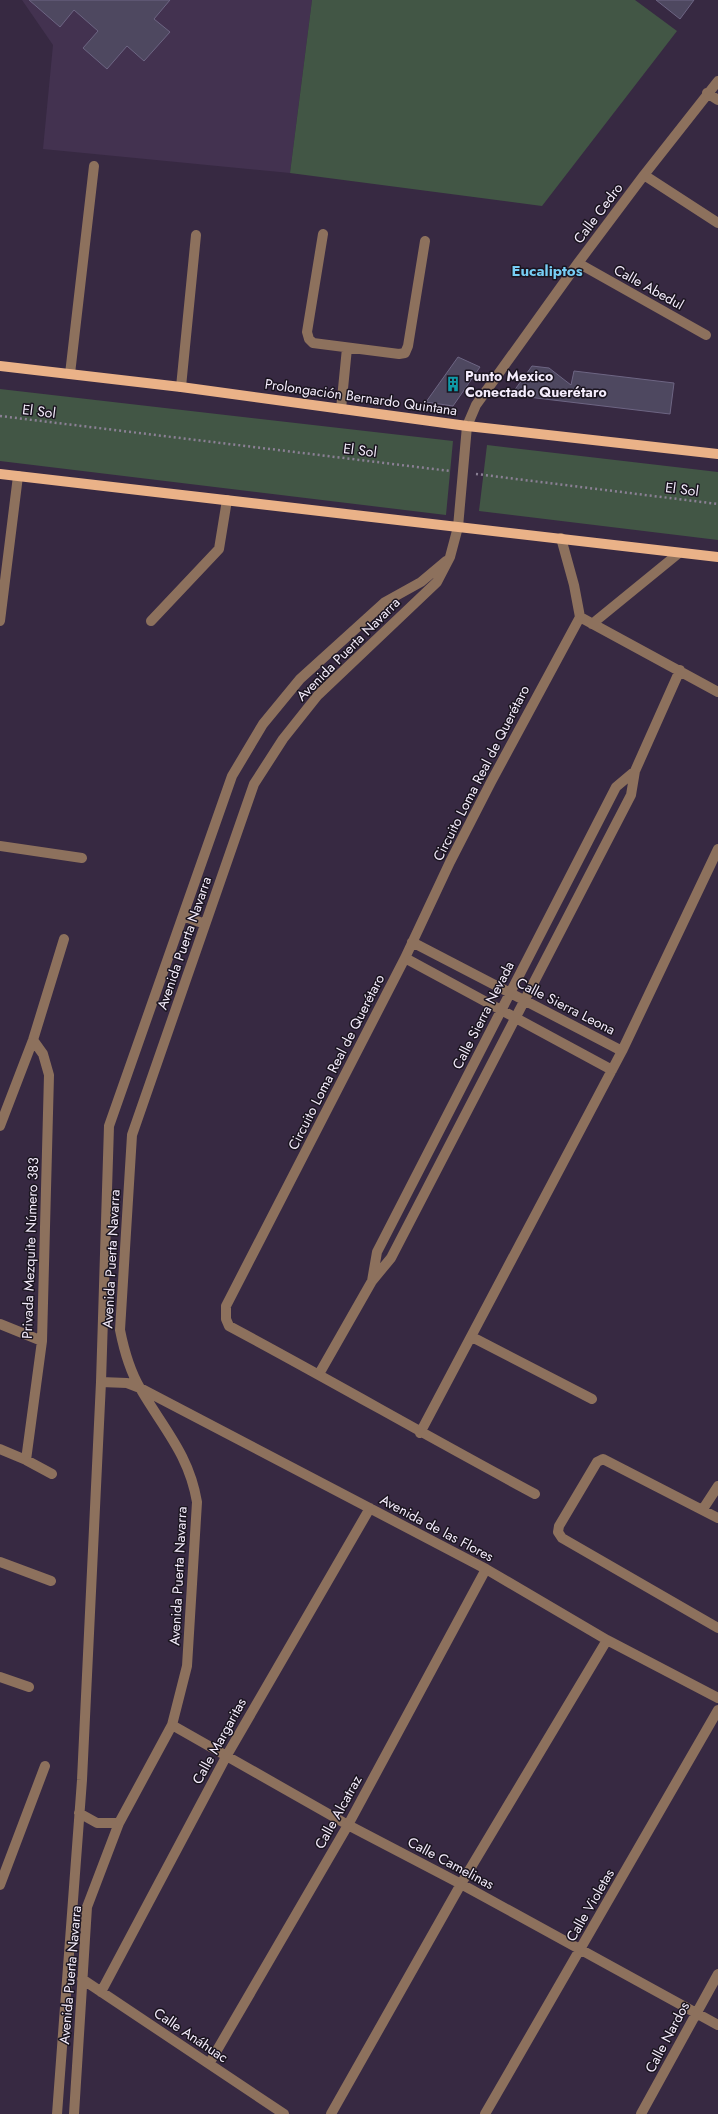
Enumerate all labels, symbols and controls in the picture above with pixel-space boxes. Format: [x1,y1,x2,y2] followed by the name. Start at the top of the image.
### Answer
[569,178,628,247] street label: Calle Cedro
[511,260,583,282] district label: Eucaliptos
[610,260,688,314] street label: Calle Abedul
[465,366,607,402] place label: Punto Mexico Conectado Querétaro
[263,374,459,420] street label: Prolongación Bernardo Quintana
[444,375,462,393] building icon: Punto Mexico Conectado Querétaro
[21,399,57,423] street label: El Sol
[342,438,378,462] street label: El Sol
[664,477,700,501] street label: El Sol
[292,593,404,705] street label: Avenida Puerta Navarra
[428,681,534,864] street label: Circuito Loma Real de Querétaro
[152,874,216,1012] street label: Avenida Puerta Navarra
[447,958,519,1072] street label: Calle Sierra Nevada
[283,970,389,1153] street label: Circuito Loma Real de Querétaro
[513,972,619,1040] street label: Calle Sierra Leona
[17,1157,43,1339] street label: Privada Mezquite Número 383
[97,1189,125,1329] street label: Avenida Puerta Navarra
[377,1490,498,1567] street label: Avenida de las Flores
[164,1506,192,1646] street label: Avenida Puerta Navarra
[187,1694,251,1788] street label: Calle Margaritas
[310,1771,367,1852] street label: Calle Alcatraz
[404,1832,498,1894] street label: Calle Camelinas
[561,1865,619,1945] street label: Calle Violetas
[54,1905,86,2045] street label: Avenida Puerta Navarra
[640,1998,694,2076] street label: Calle Nardos
[150,2003,232,2067] street label: Calle Anáhuac

